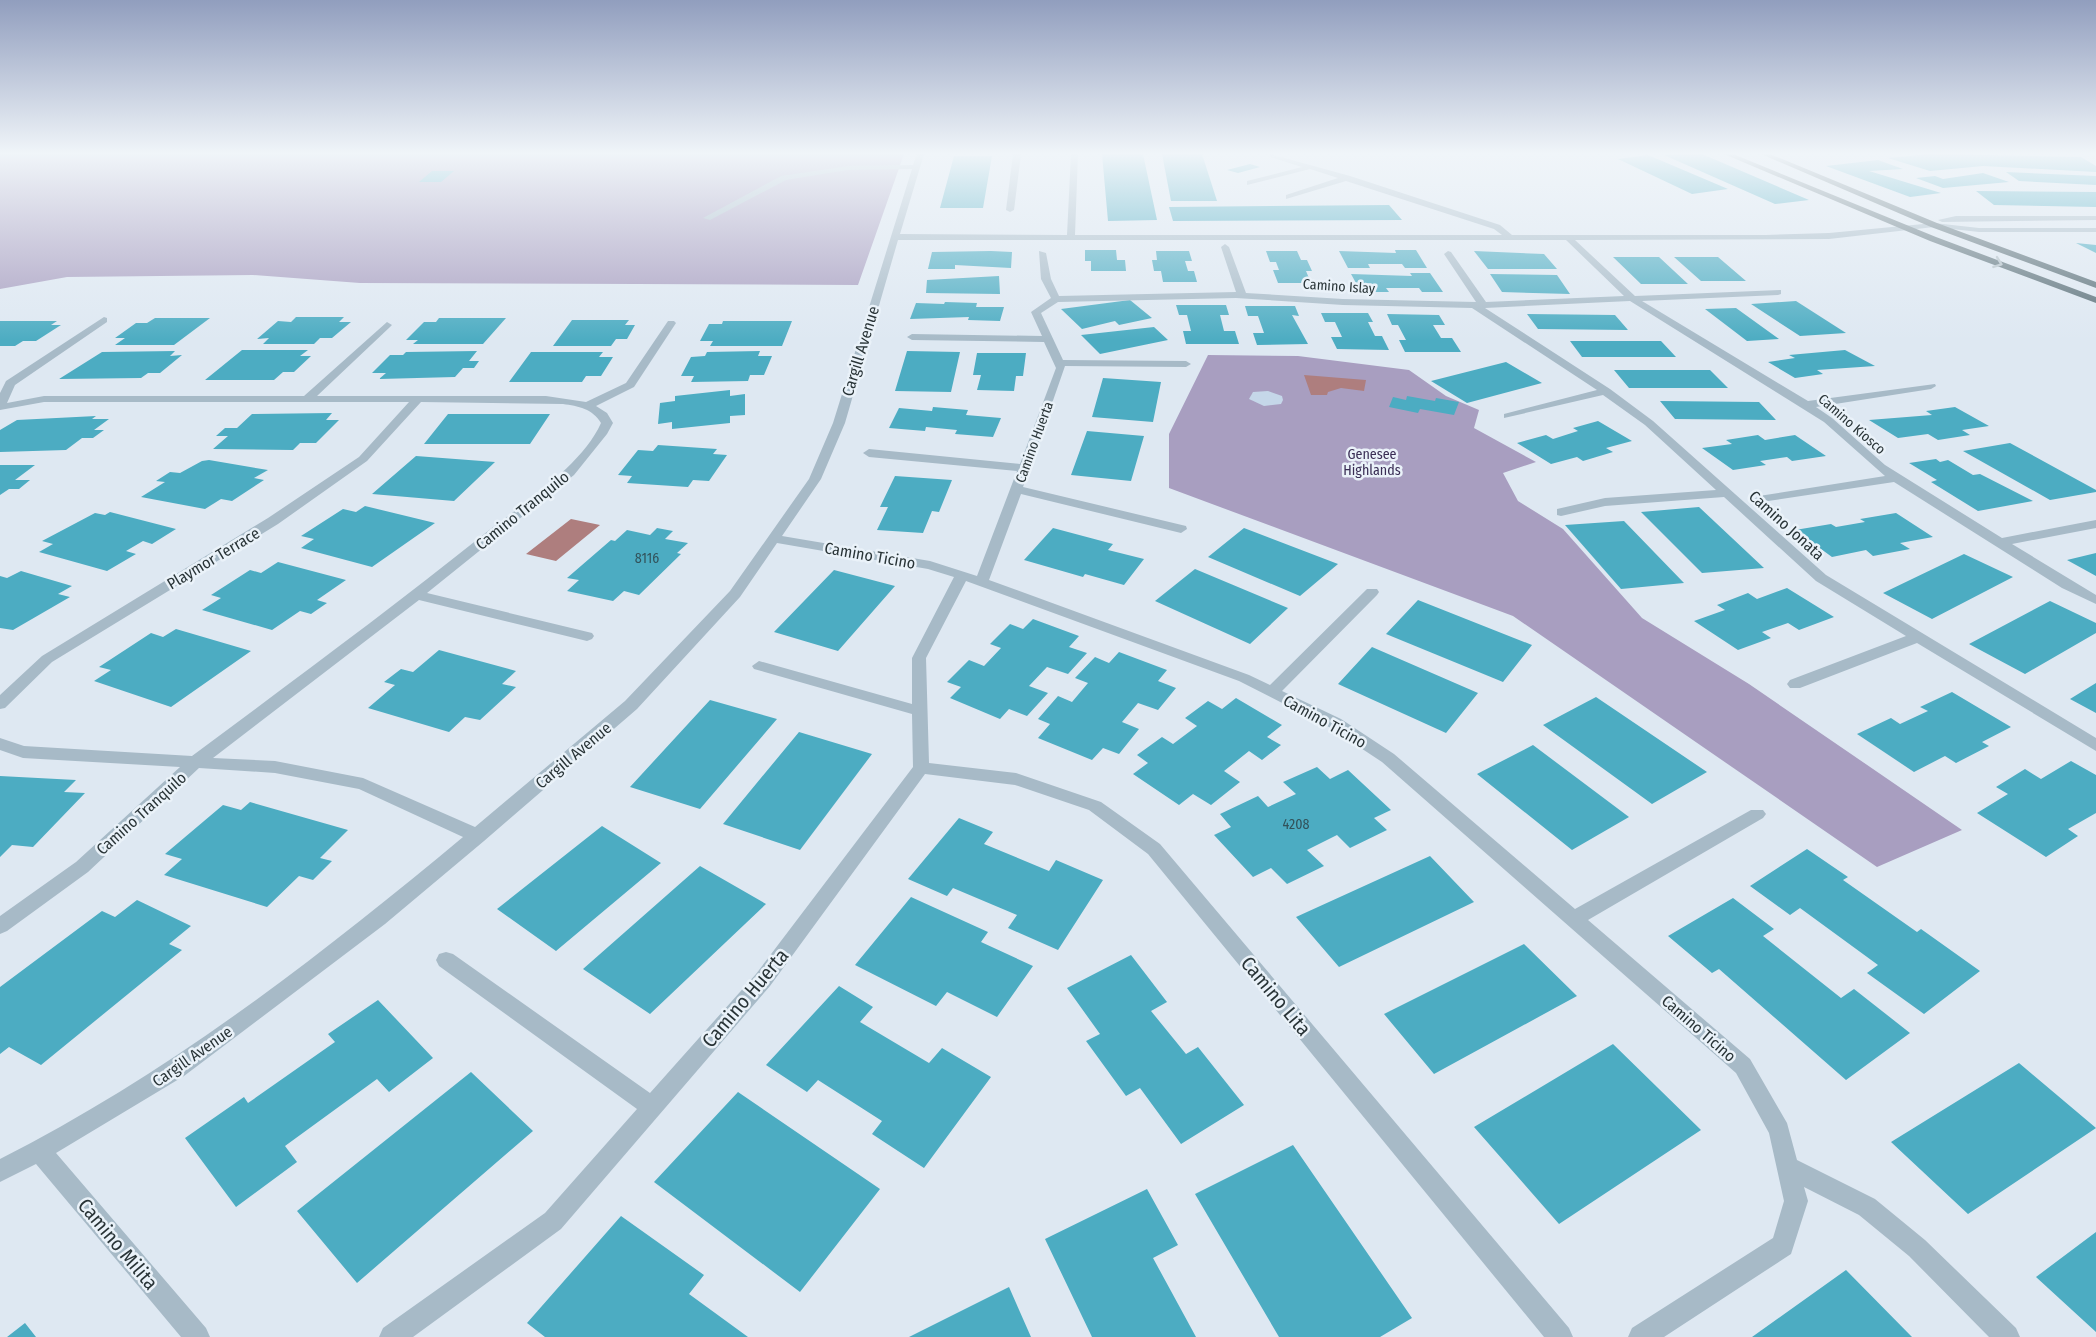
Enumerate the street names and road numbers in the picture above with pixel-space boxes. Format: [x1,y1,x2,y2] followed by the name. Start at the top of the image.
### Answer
[1302,275,1376,298] street label: Camino Islay
[838,304,883,398] street label: Cargill Avenue
[1815,391,1889,458] street label: Camino Kiosco
[1012,399,1057,485] street label: Camino Huerta
[472,467,573,554] street label: Camino Tranquilo
[1745,487,1828,564] street label: Camino Jonata
[164,523,263,593] street label: Playmor Terrace
[823,538,917,573] street label: Camino Ticino
[1280,691,1370,752] street label: Camino Ticino
[532,718,615,793] street label: Cargill Avenue
[92,768,190,859] street label: Camino Tranquilo
[697,944,793,1052] street label: Camino Huerta
[1236,951,1316,1041] street label: Camino Lita
[1658,991,1740,1066] street label: Camino Ticino
[149,1022,236,1091] street label: Cargill Avenue
[73,1193,163,1295] street label: Camino Milita

